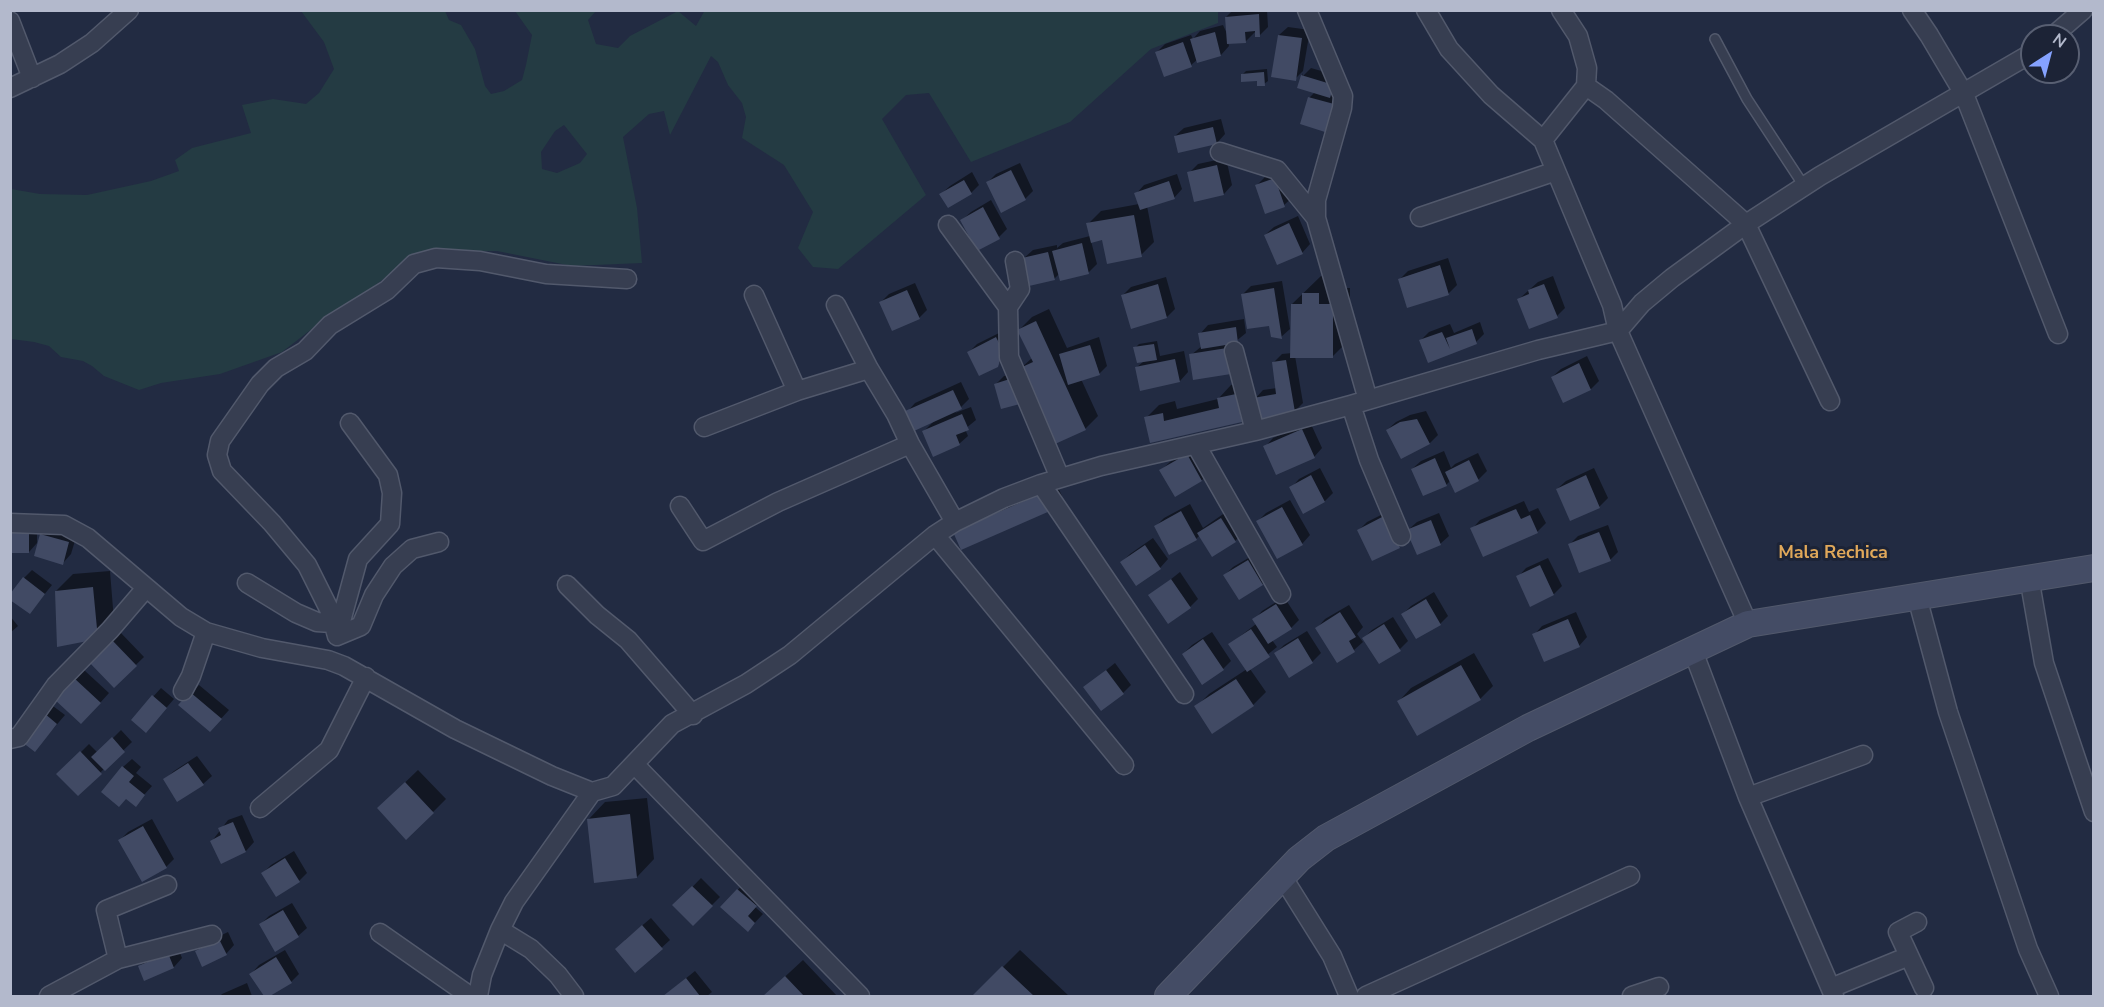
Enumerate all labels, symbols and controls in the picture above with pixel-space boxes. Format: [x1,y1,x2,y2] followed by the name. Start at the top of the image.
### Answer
[2020,24,2080,84] north arrow
[2048,29,2071,53] text: N
[1778,543,1888,565] district label: Mala Rechica

